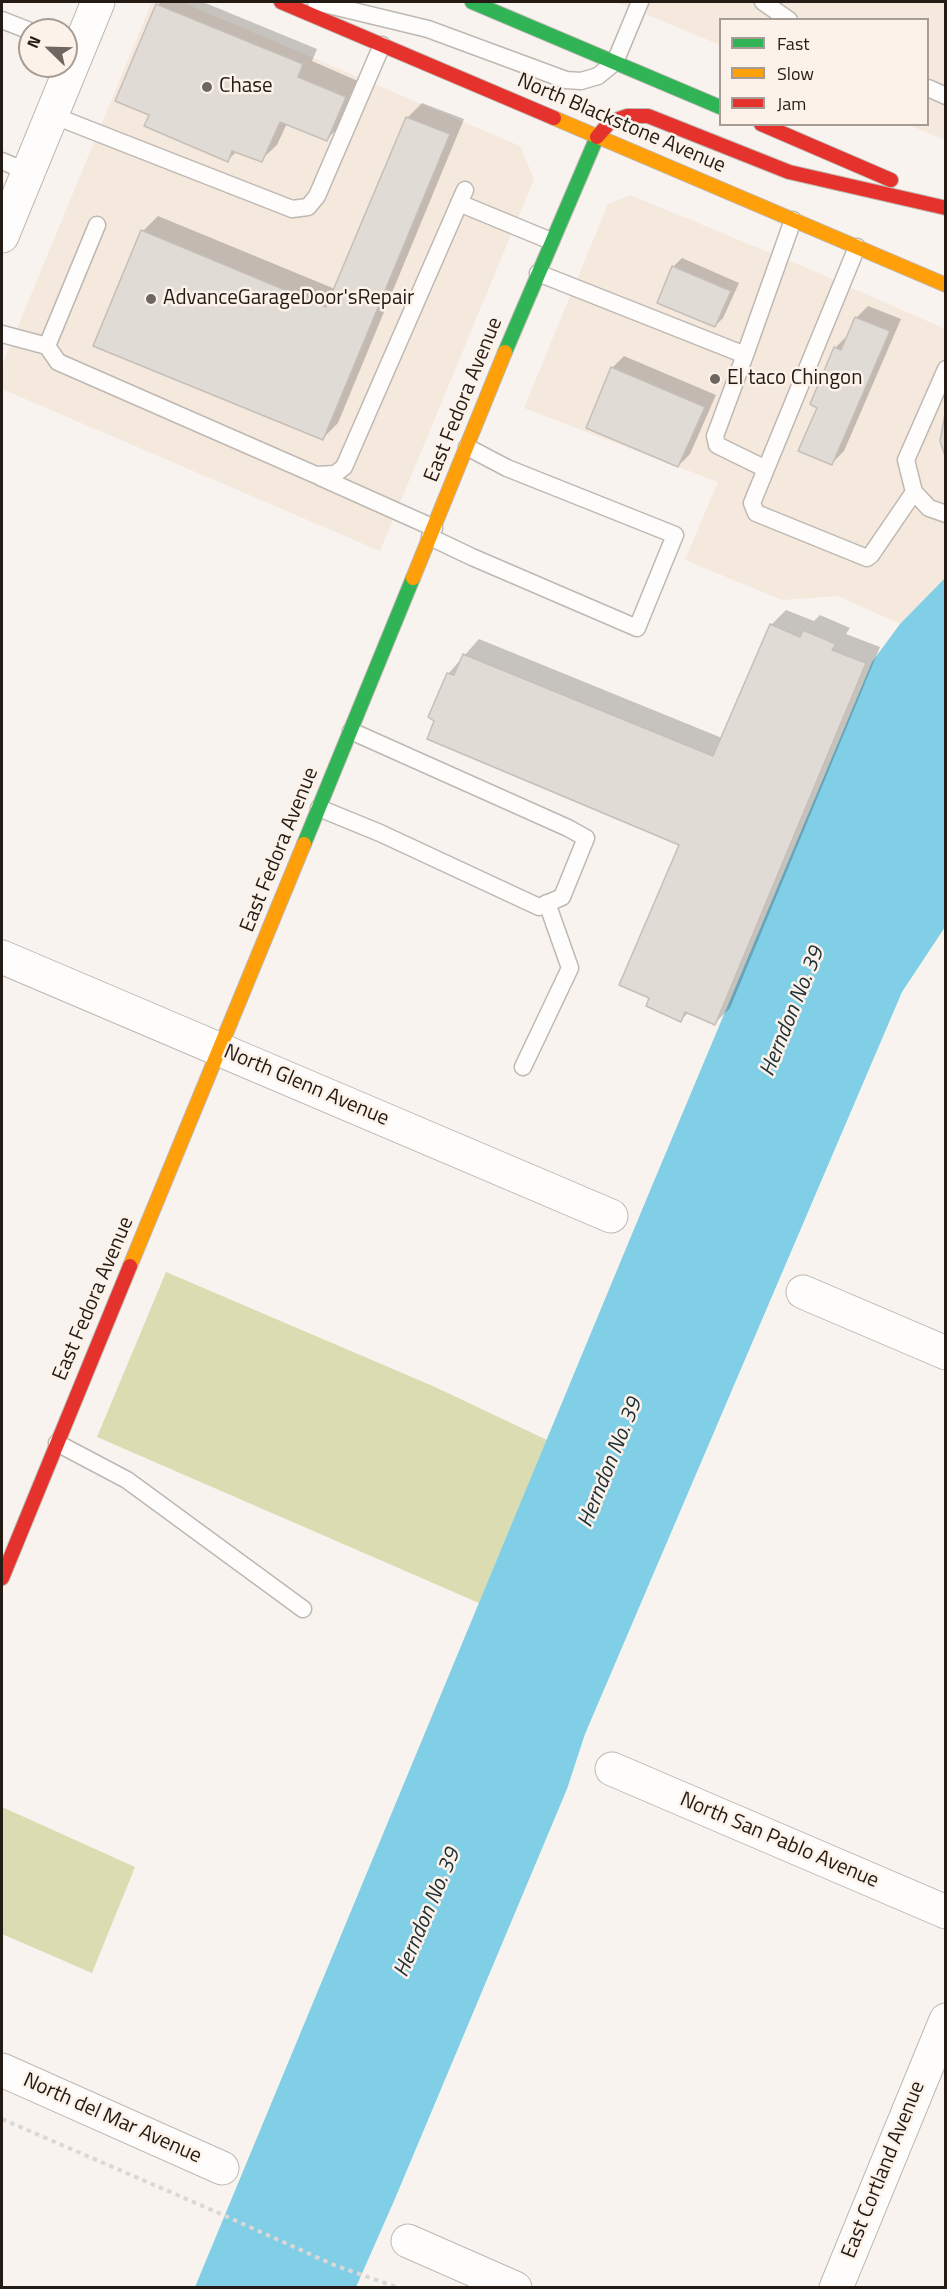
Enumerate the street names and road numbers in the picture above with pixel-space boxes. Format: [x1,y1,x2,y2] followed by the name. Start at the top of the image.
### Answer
[513,69,729,179] street label: North Blackstone Avenue
[419,314,509,486] street label: East Fedora Avenue
[235,764,325,936] street label: East Fedora Avenue
[220,1040,392,1132] street label: North Glenn Avenue
[48,1213,140,1385] street label: East Fedora Avenue
[676,1788,882,1894] street label: North San Pablo Avenue
[19,2068,205,2170] street label: North del Mar Avenue
[837,2078,931,2262] street label: East Cortland Avenue

